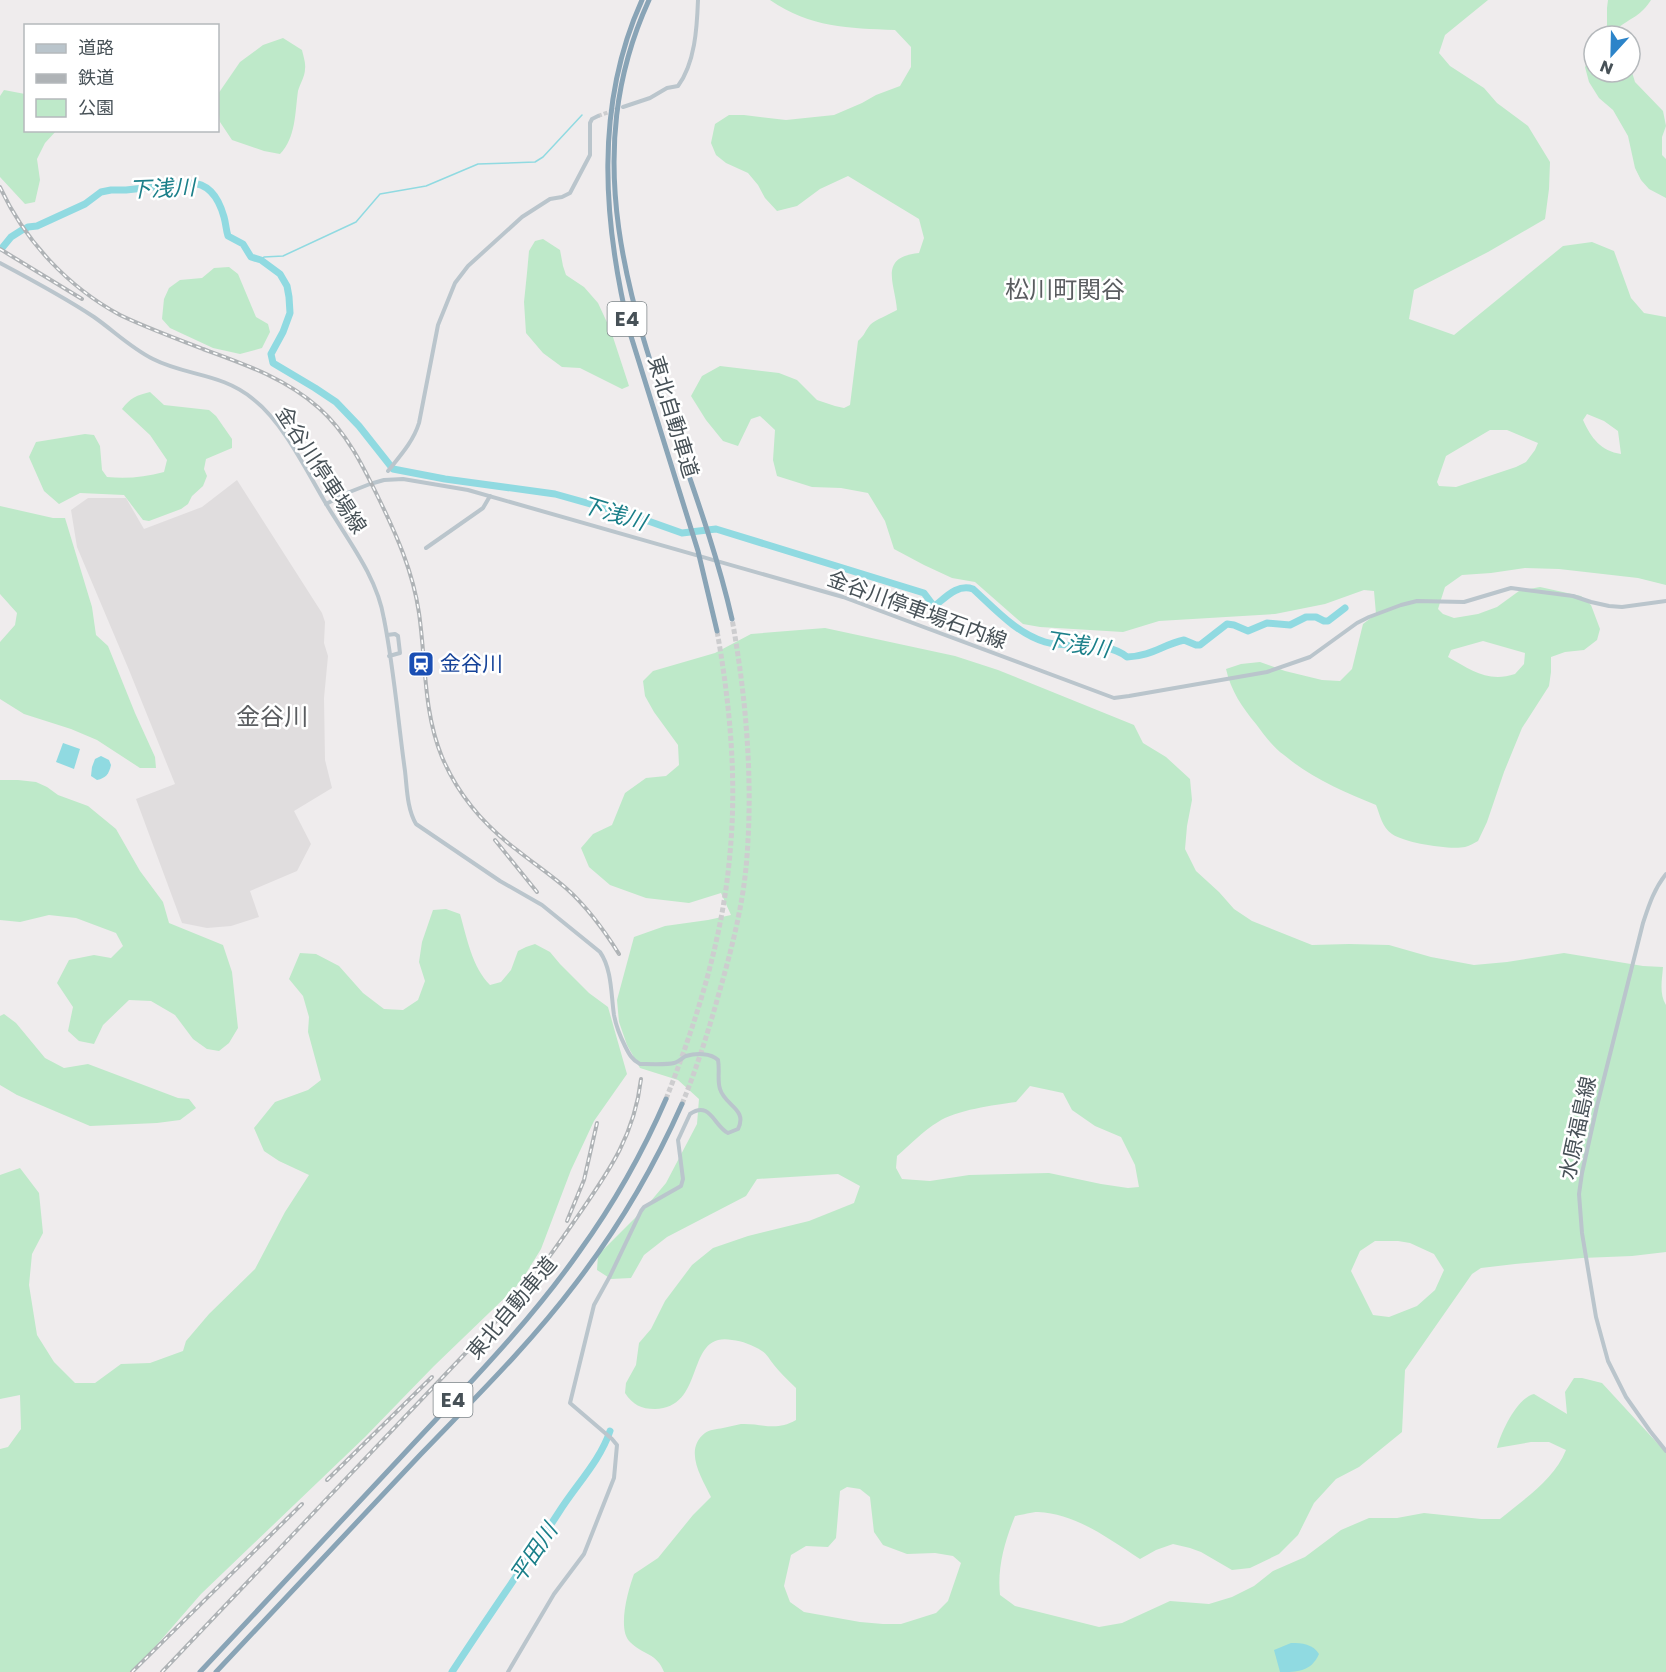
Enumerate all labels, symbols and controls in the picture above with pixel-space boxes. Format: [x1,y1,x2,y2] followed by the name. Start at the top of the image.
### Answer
[24,24,219,132] legend
[1582,24,1642,84] north arrow
[78,35,114,60] text: 道路
[1597,55,1616,80] text: N
[78,65,114,90] text: 鉄道
[78,95,114,120] text: 公園
[128,172,198,205] water label: 下浅川
[1005,273,1125,306] district label: 松川町関谷
[608,302,646,336] road number: E4
[641,352,706,481] street label: 東北自動車道
[269,400,374,539] street label: 金谷川停車場線
[578,489,652,539] water label: 下浅川
[823,564,1011,655] street label: 金谷川停車場石内線
[1042,624,1114,665] water label: 下浅川
[406,649,436,679] station icon: 金谷川
[440,649,503,678] place label: 金谷川
[236,700,308,733] district label: 金谷川
[1552,1074,1603,1182] street label: 水原福島線
[460,1250,563,1365] street label: 東北自動車道
[434,1383,472,1417] road number: E4
[502,1516,566,1589] water label: 平田川

